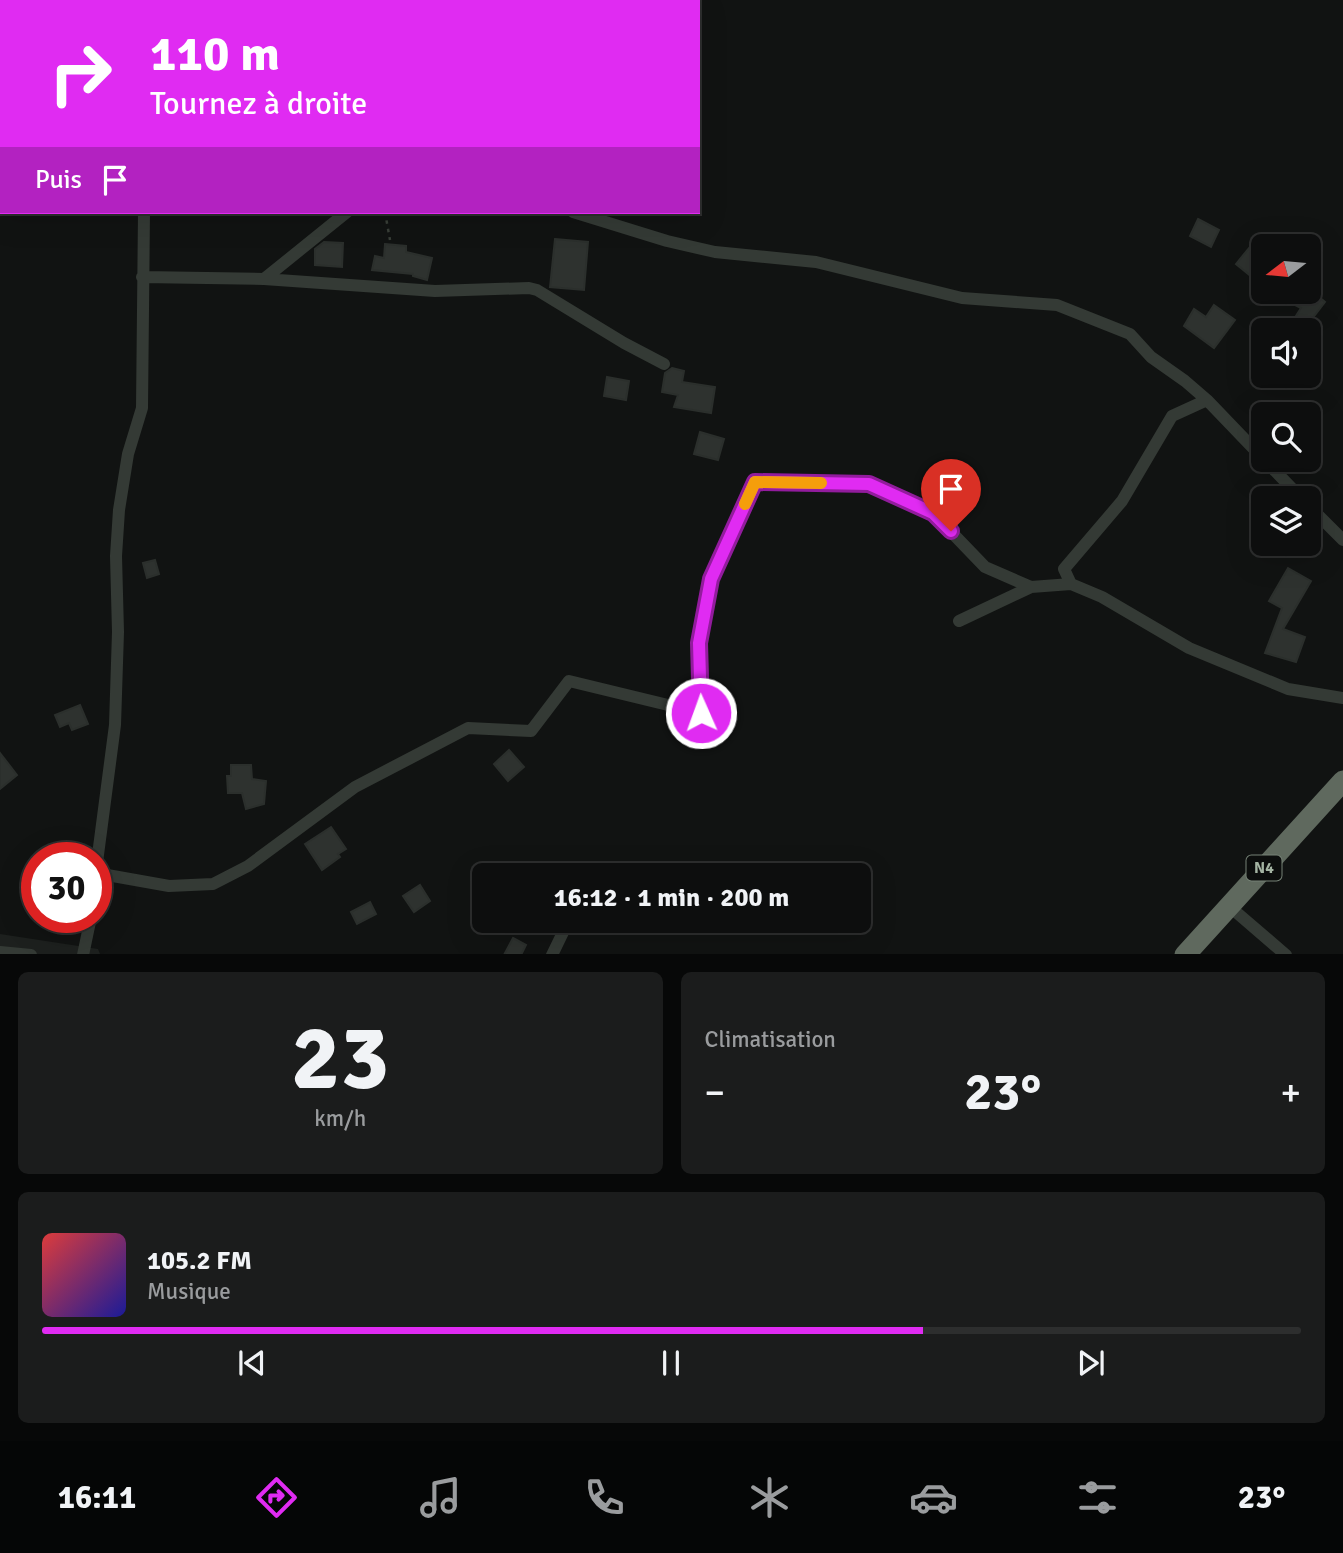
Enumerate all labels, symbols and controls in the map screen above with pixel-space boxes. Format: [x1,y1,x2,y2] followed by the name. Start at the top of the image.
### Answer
[150,24,280,84] text: 110 m
[35,28,126,119] icon: right
[150,84,367,123] text: Tournez à droite
[96,161,134,199] icon: arrive
[35,164,82,196] text: Puis
[1251,234,1321,304] north arrow
[1251,234,1321,556] map controls
[1251,318,1321,388] button: sound
[1251,402,1321,472] button: search
[921,459,981,531] pin
[932,470,970,508] icon: arrive
[1251,486,1321,556] button: layers
[664,676,738,750] position arrow
[21,842,112,933] speed limit sign: 30
[1246,856,1282,880] road number: N4
[554,882,789,914] text: 16:12 · 1 min · 200 m
[291,1002,389,1115] text: 23
[705,1025,836,1054] text: Climatisation
[964,1060,1041,1124] text: 23°
[705,1069,725,1116] text: −
[1280,1069,1301,1116] text: +
[314,1104,366,1133] text: km/h
[147,1245,252,1277] text: 105.2 FM
[147,1277,231,1306] text: Musique
[233,1344,271,1382] icon: previous
[652,1344,690,1382] icon: pause
[1072,1344,1110,1382] icon: next
[252,1473,301,1522] icon: directions
[416,1473,465,1522] icon: music
[580,1473,629,1522] icon: phone
[745,1473,794,1522] icon: climate
[909,1473,958,1522] icon: car
[1073,1473,1122,1522] icon: filters
[58,1478,136,1517] text: 16:11
[1238,1478,1285,1517] text: 23°

